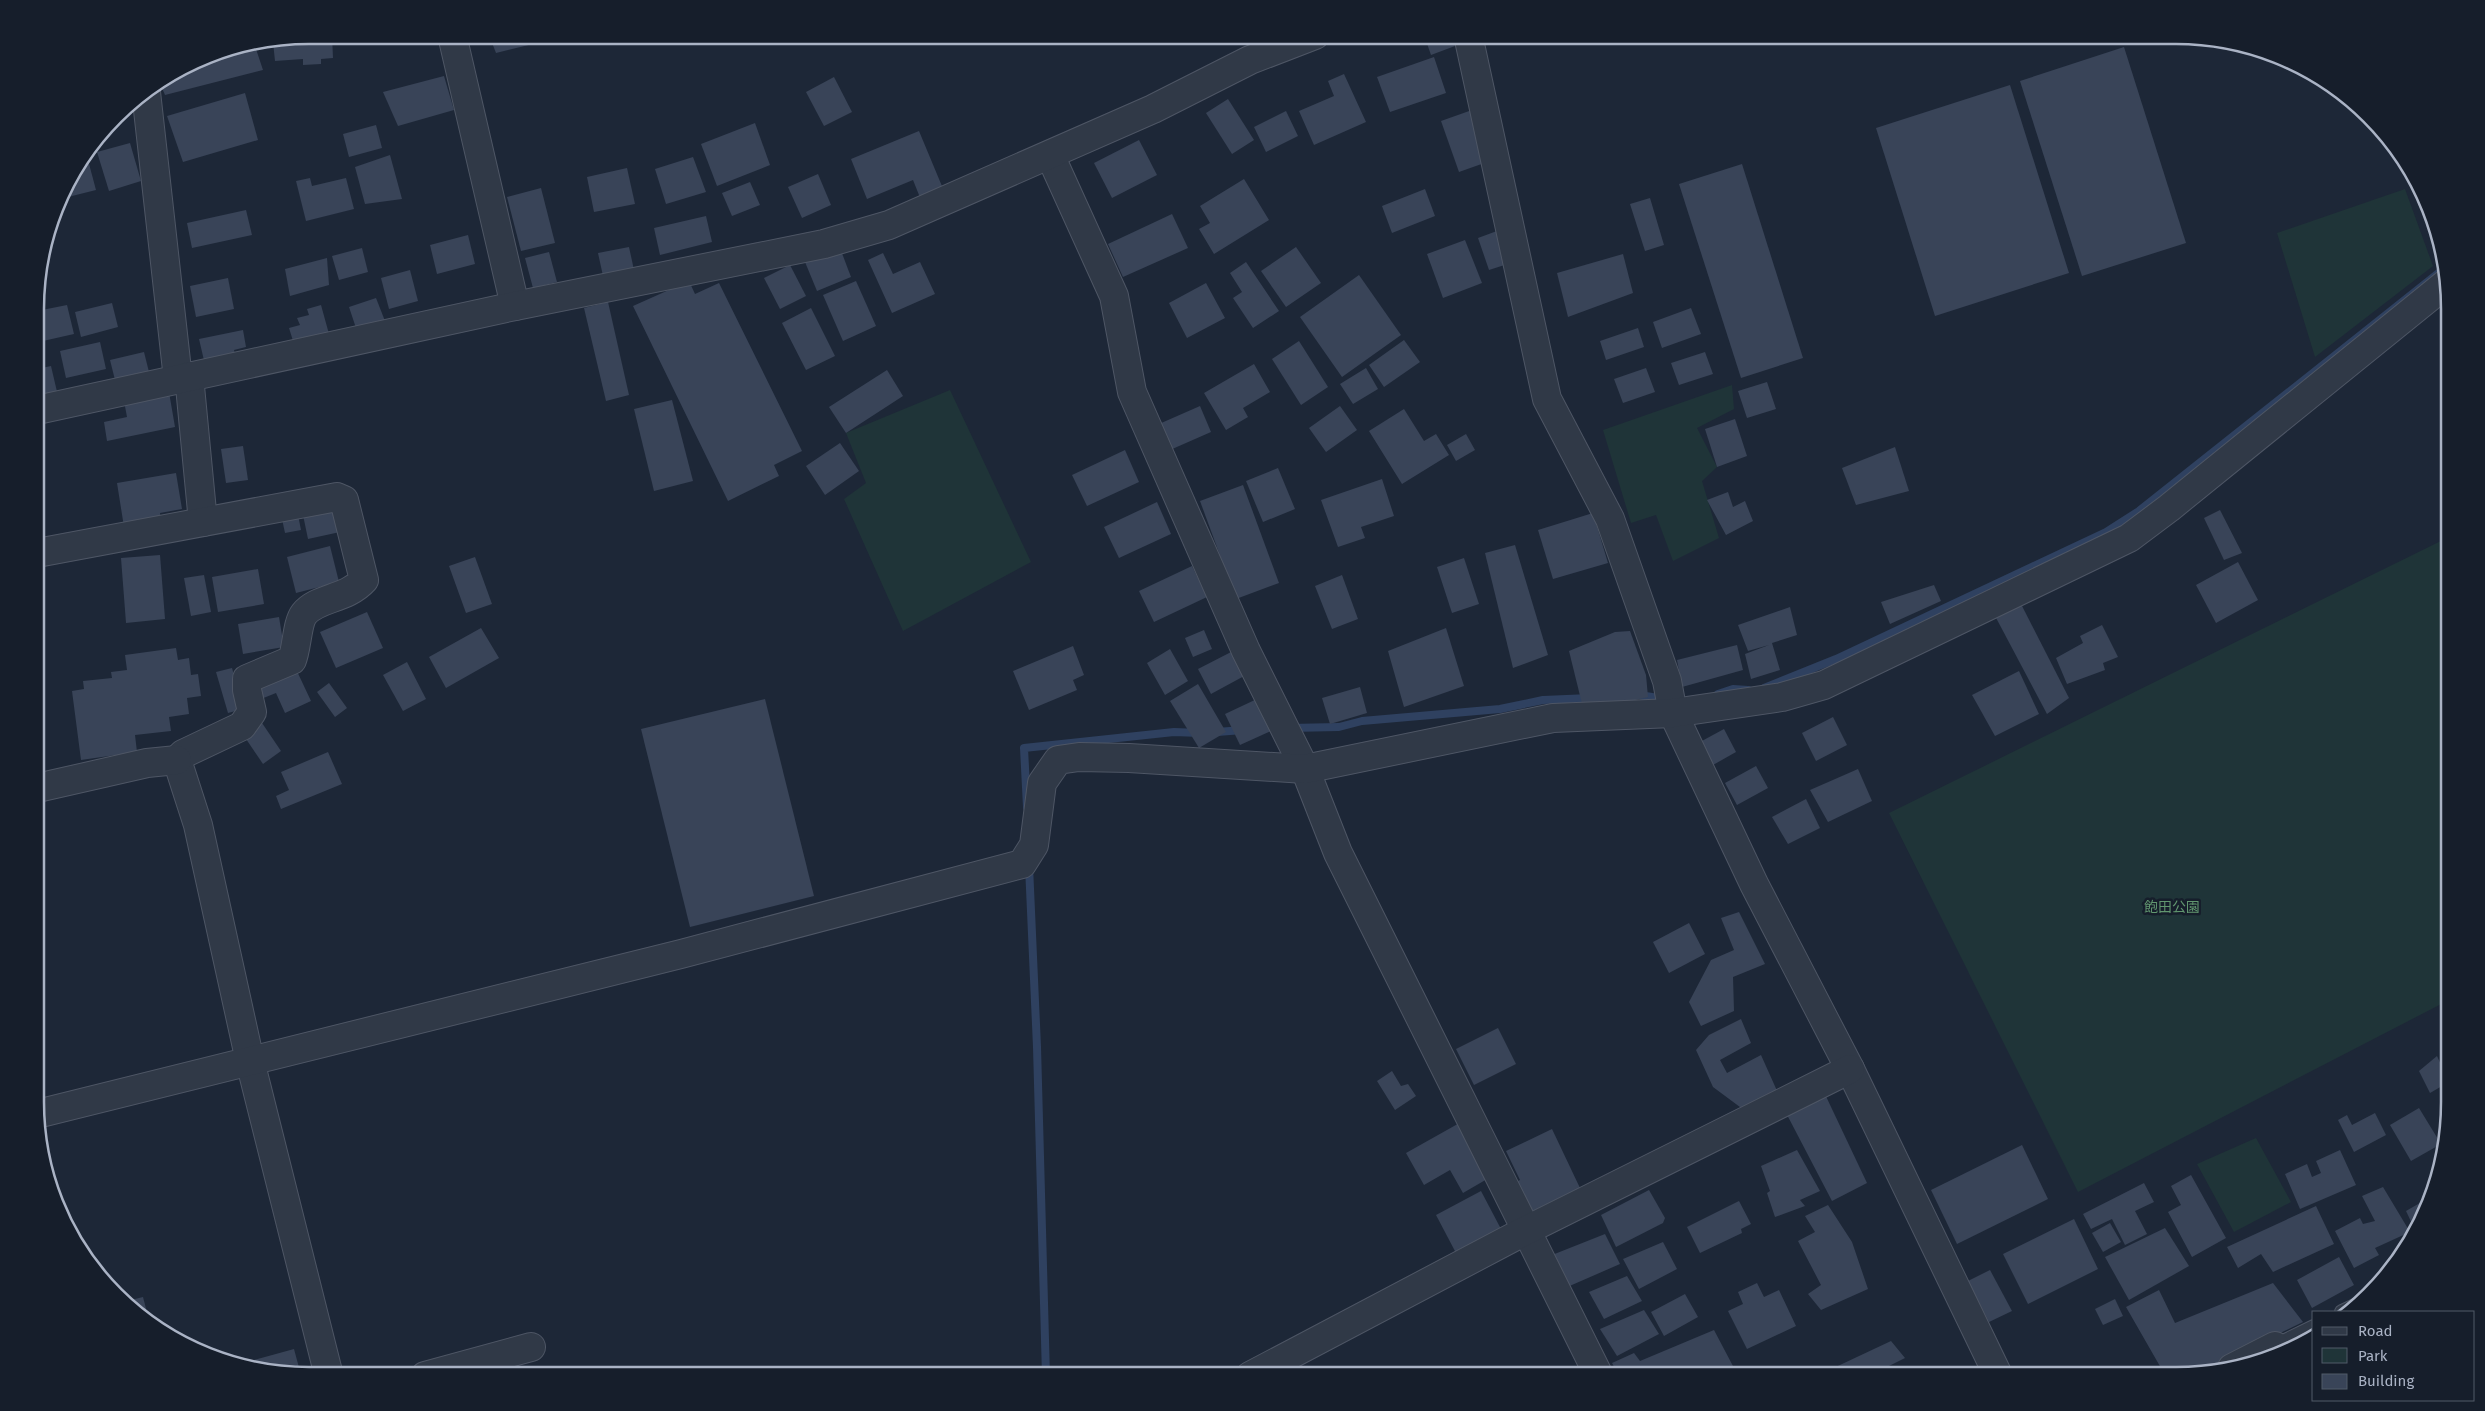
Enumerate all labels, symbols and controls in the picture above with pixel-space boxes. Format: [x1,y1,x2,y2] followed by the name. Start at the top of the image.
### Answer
[2144,899,2200,916] park label: 飽田公園
[2312,1311,2475,1401] legend
[2358,1322,2393,1340] text: Road
[2358,1347,2388,1365] text: Park
[2358,1372,2414,1390] text: Building

